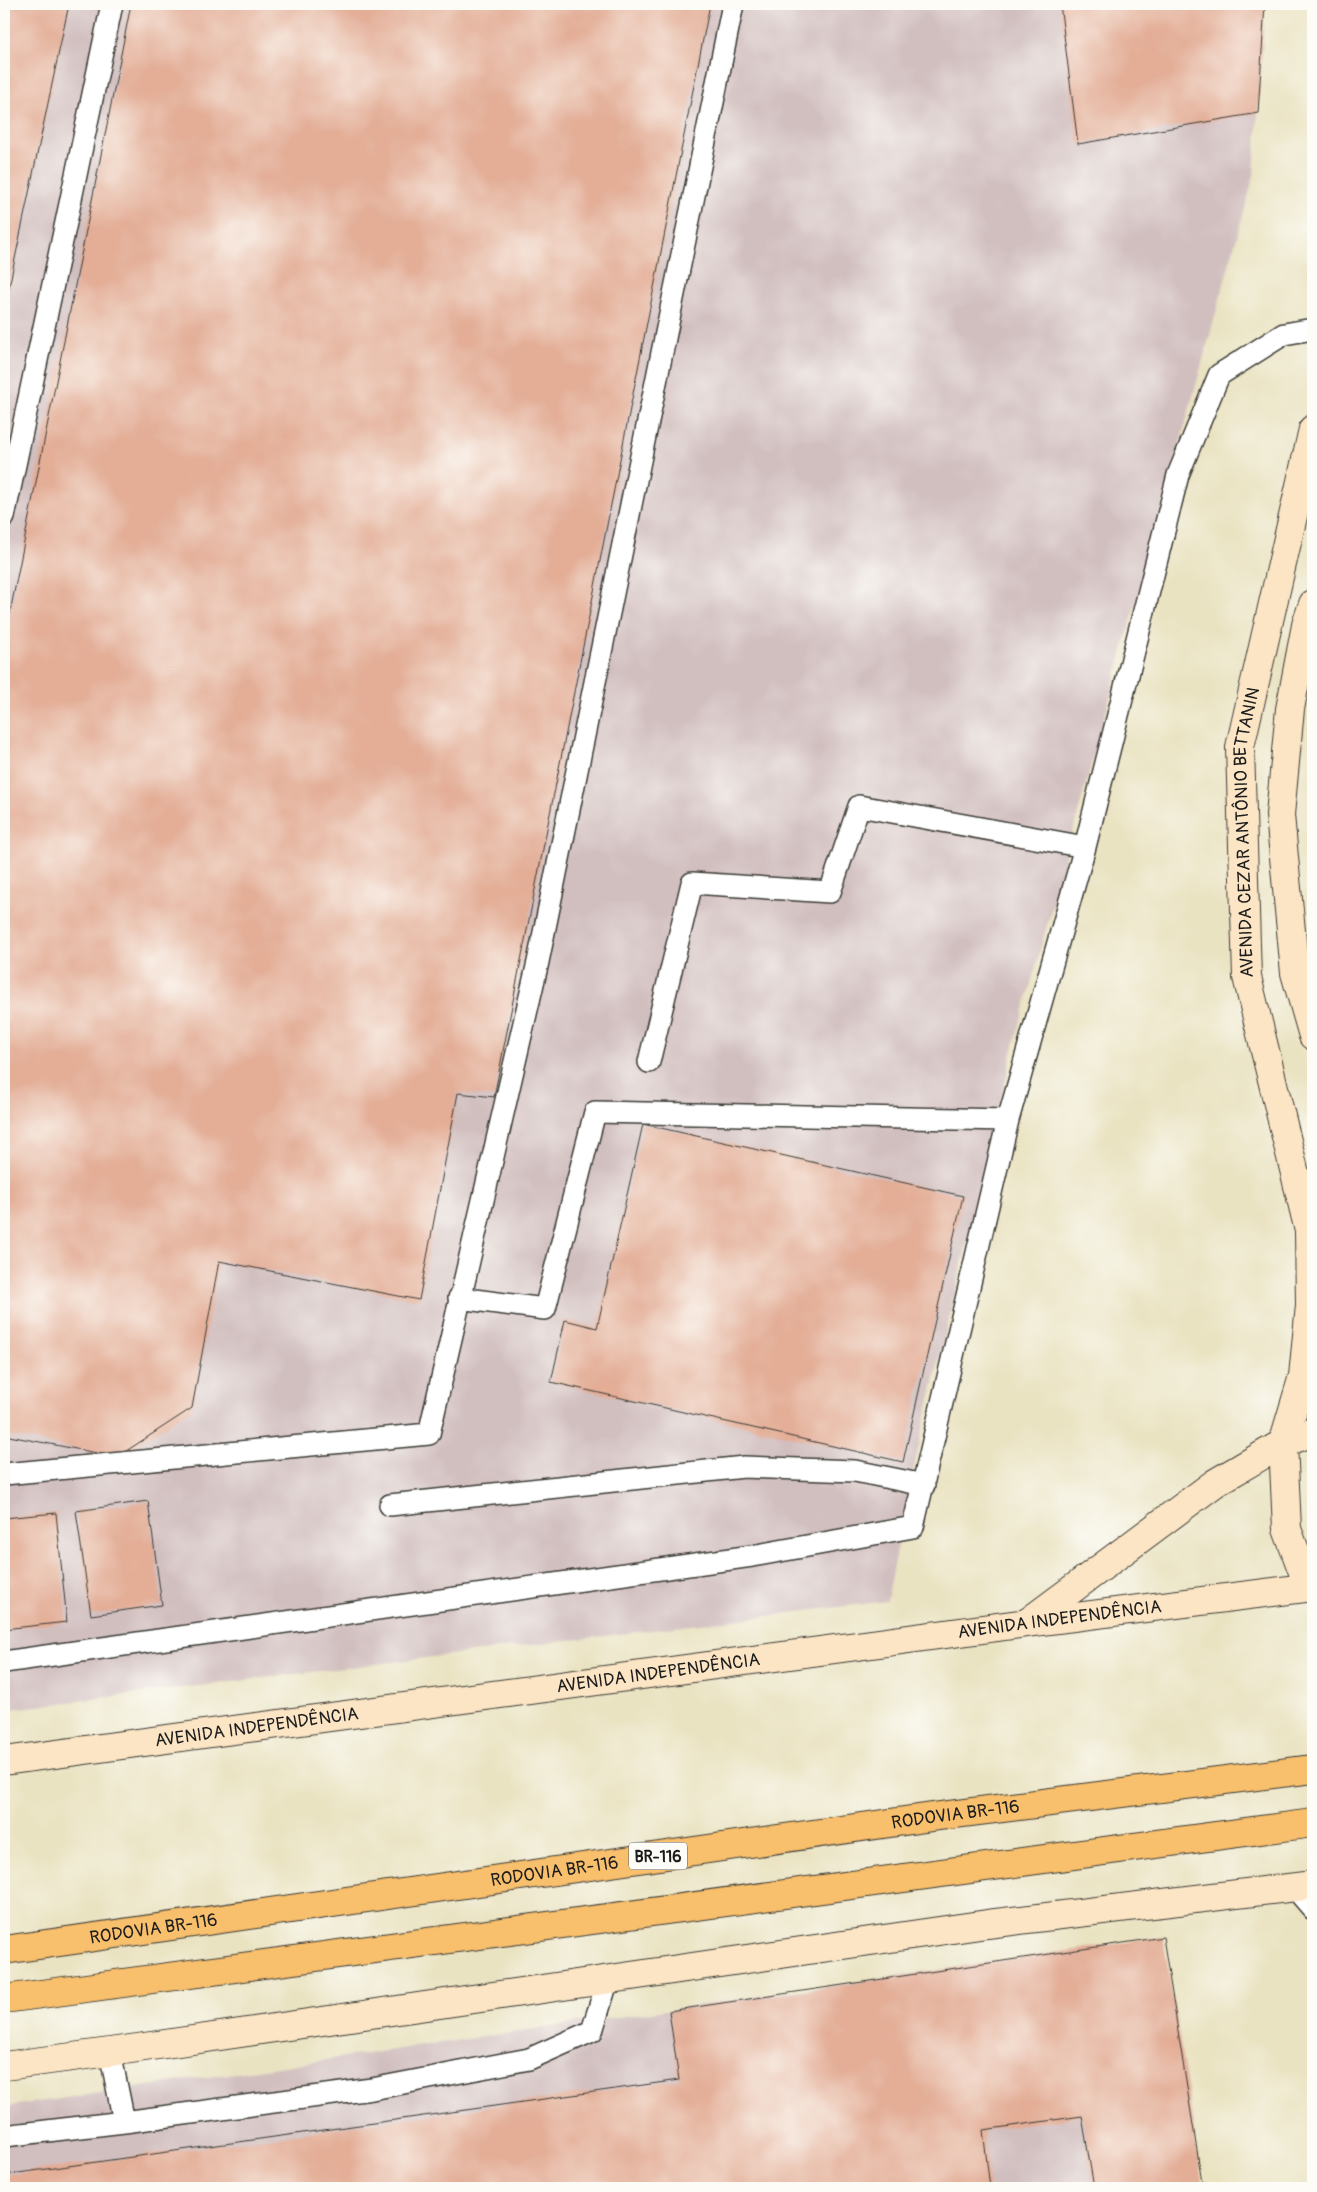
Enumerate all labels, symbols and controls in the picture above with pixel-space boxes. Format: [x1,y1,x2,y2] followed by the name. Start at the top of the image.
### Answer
[1229,685,1265,978] street label: AVENIDA CEZAR ANTÔNIO BETTANIN
[956,1595,1163,1644] street label: AVENIDA INDEPENDÊNCIA
[555,1648,762,1698] street label: AVENIDA INDEPENDÊNCIA
[154,1702,360,1753] street label: AVENIDA INDEPENDÊNCIA
[890,1795,1021,1835] street label: RODOVIA BR-116
[629,1842,687,1870] road number: BR-116
[489,1851,620,1892] street label: RODOVIA BR-116
[88,1909,219,1950] street label: RODOVIA BR-116

